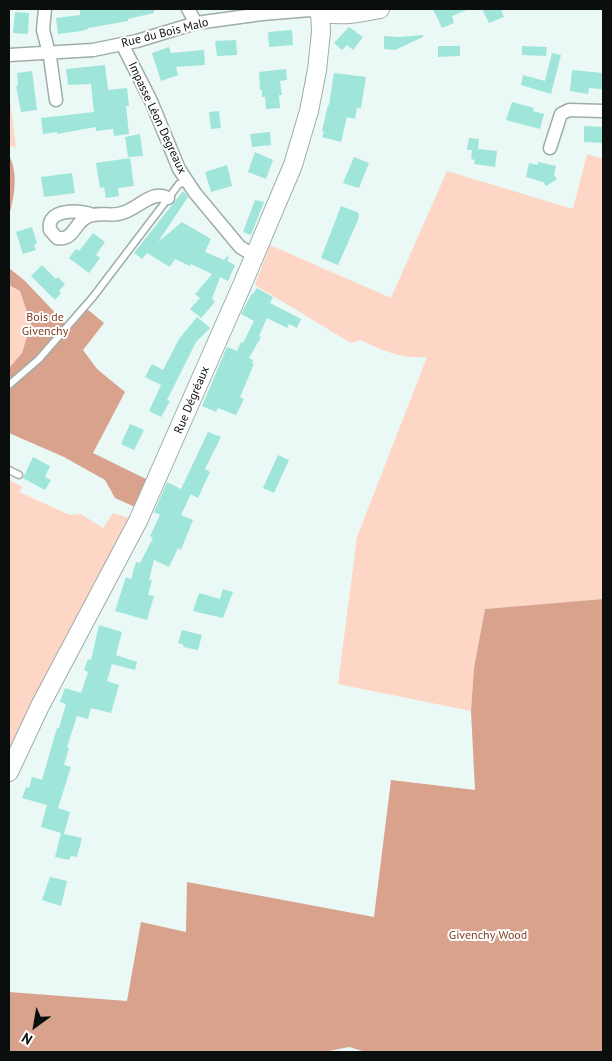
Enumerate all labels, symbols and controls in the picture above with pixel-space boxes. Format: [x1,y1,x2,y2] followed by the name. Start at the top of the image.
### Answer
[120,15,210,51] street label: Rue du Bois Malo
[125,60,189,176] street label: Impasse Léon Degreaux
[22,311,68,339] park label: Bois de Givenchy
[171,364,213,436] street label: Rue Dégréaux
[449,929,527,943] park label: Givenchy Wood
[10,1001,60,1051] north arrow
[18,1029,36,1049] text: N

